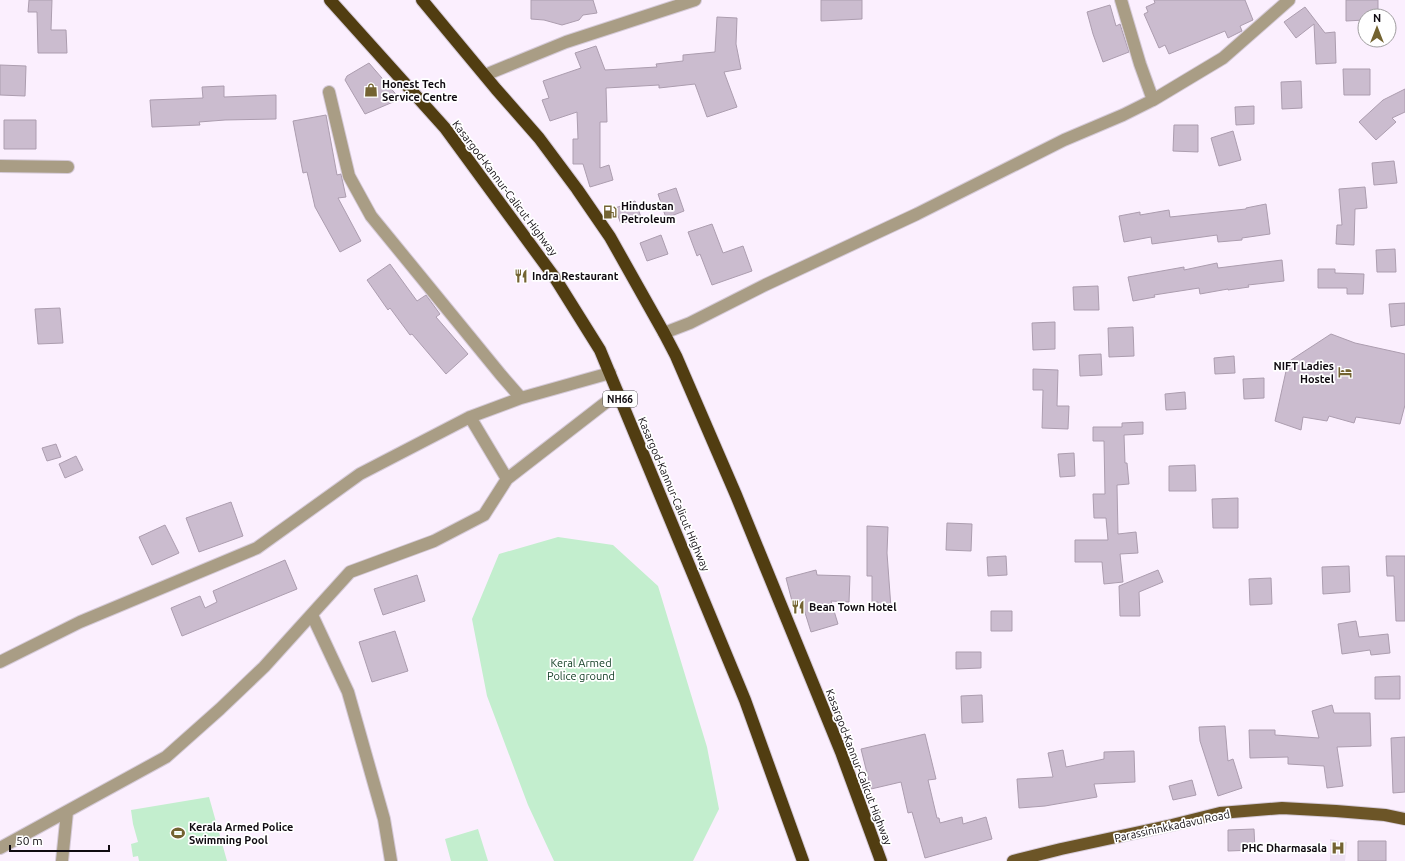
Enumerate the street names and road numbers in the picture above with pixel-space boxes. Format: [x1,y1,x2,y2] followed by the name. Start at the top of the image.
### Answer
[450,118,560,259] street label: Kasargod-Kannur-Calicut Highway
[603,391,637,407] road number: NH66
[636,415,712,573] street label: Kasargod-Kannur-Calicut Highway
[824,687,895,847] street label: Kasargod-Kannur-Calicut Highway
[1113,808,1231,844] street label: Parassininkkadavu Road

